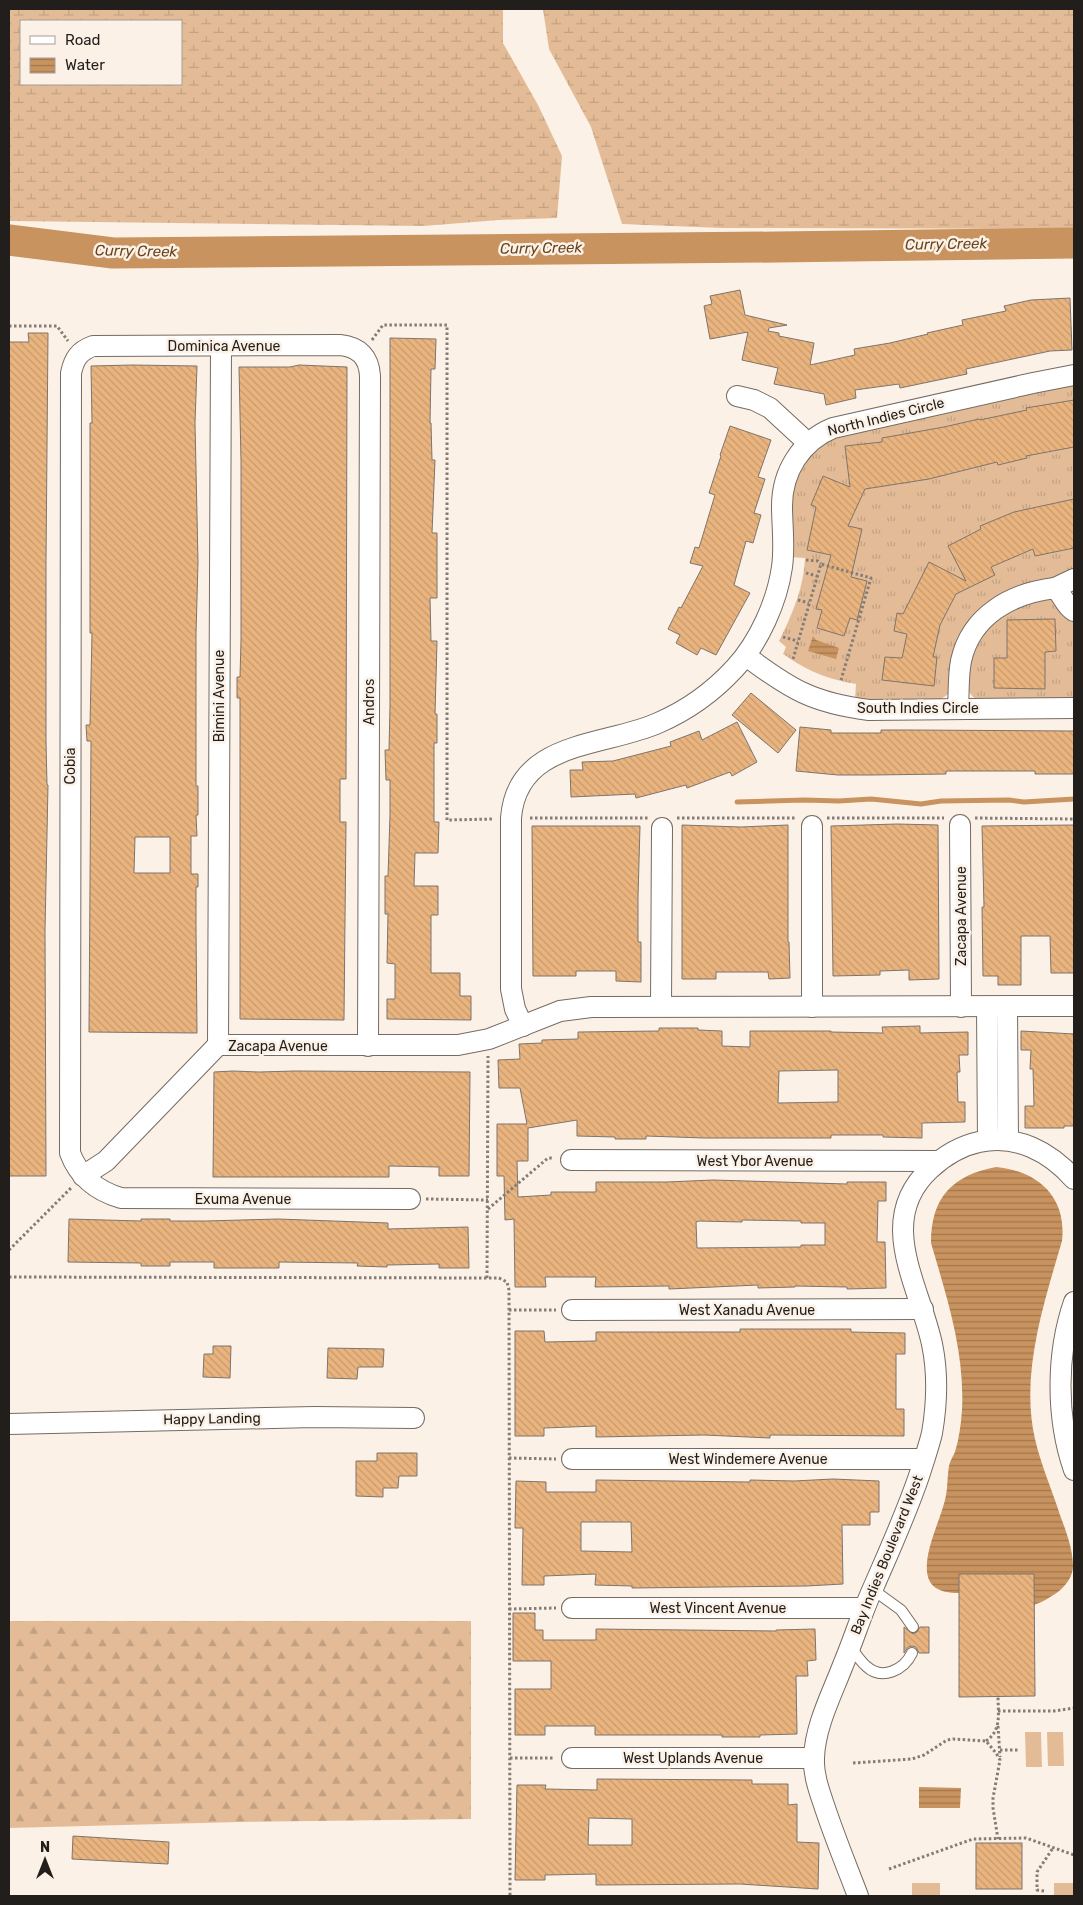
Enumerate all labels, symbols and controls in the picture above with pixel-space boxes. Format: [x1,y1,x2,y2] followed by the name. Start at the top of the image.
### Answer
[20,20,182,85] legend
[65,31,101,49] text: Road
[65,56,105,74] text: Water
[905,234,988,254] water label: Curry Creek
[500,238,583,258] water label: Curry Creek
[95,241,178,261] water label: Curry Creek
[168,338,281,355] street label: Dominica Avenue
[826,394,946,440] street label: North Indies Circle
[211,650,228,742] street label: Bimini Avenue
[361,679,378,725] street label: Andros
[857,700,979,717] street label: South Indies Circle
[62,748,79,784] street label: Cobia
[953,866,970,966] street label: Zacapa Avenue
[228,1038,328,1055] street label: Zacapa Avenue
[697,1153,814,1170] street label: West Ybor Avenue
[195,1191,292,1208] street label: Exuma Avenue
[679,1302,815,1319] street label: West Xanadu Avenue
[163,1410,261,1428] street label: Happy Landing
[668,1451,828,1468] street label: West Windemere Avenue
[847,1472,927,1637] street label: Bay Indies Boulevard West
[650,1600,787,1617] street label: West Vincent Avenue
[623,1750,763,1767] street label: West Uplands Avenue
[20,1835,70,1885] north arrow
[40,1839,50,1856] text: N

